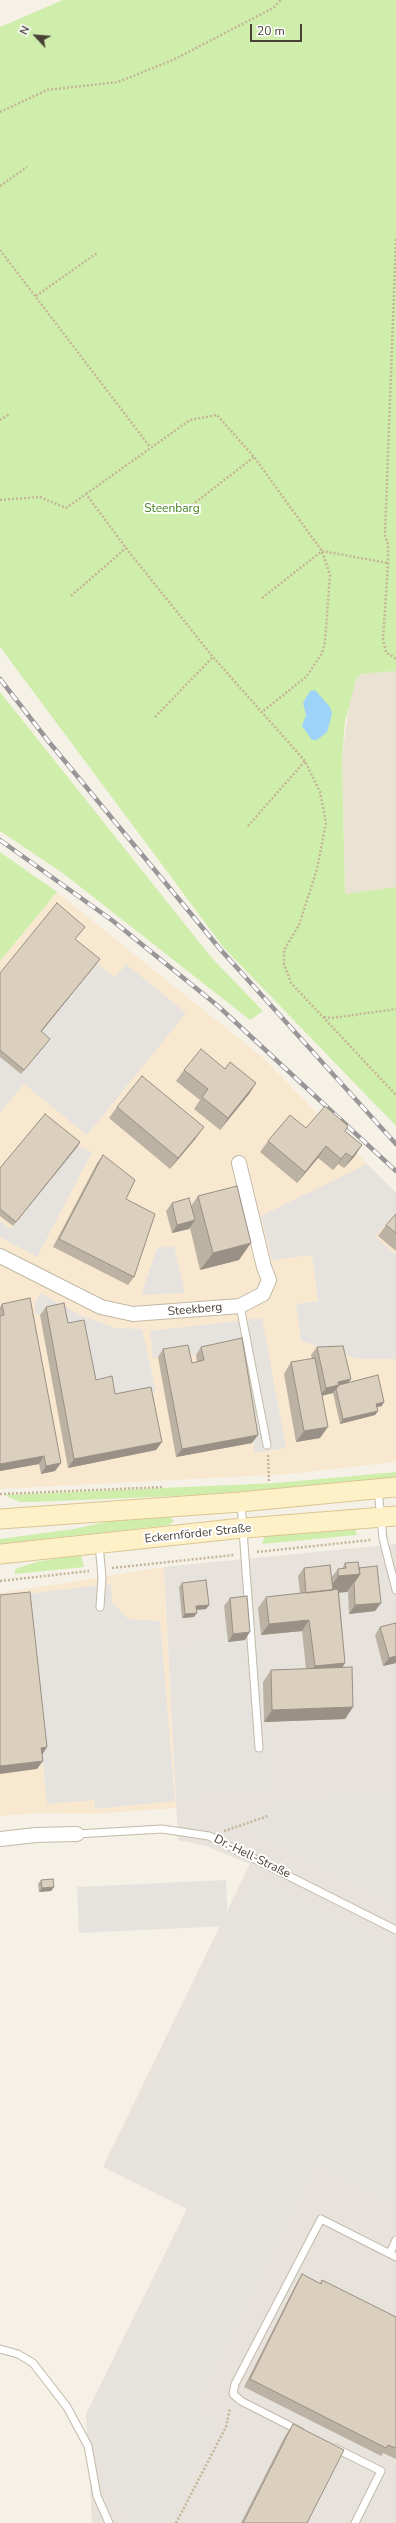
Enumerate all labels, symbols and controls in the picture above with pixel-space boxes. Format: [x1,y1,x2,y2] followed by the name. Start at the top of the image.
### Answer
[16,16,56,56] north arrow
[252,16,304,42] scale bar
[257,23,285,39] text: 20 m
[16,24,33,38] text: N
[144,502,200,516] park label: Steenbarg
[167,1300,223,1320] street label: Steekberg
[144,1521,252,1547] street label: Eckernförder Straße
[211,1832,293,1882] street label: Dr.-Hell-Straße

